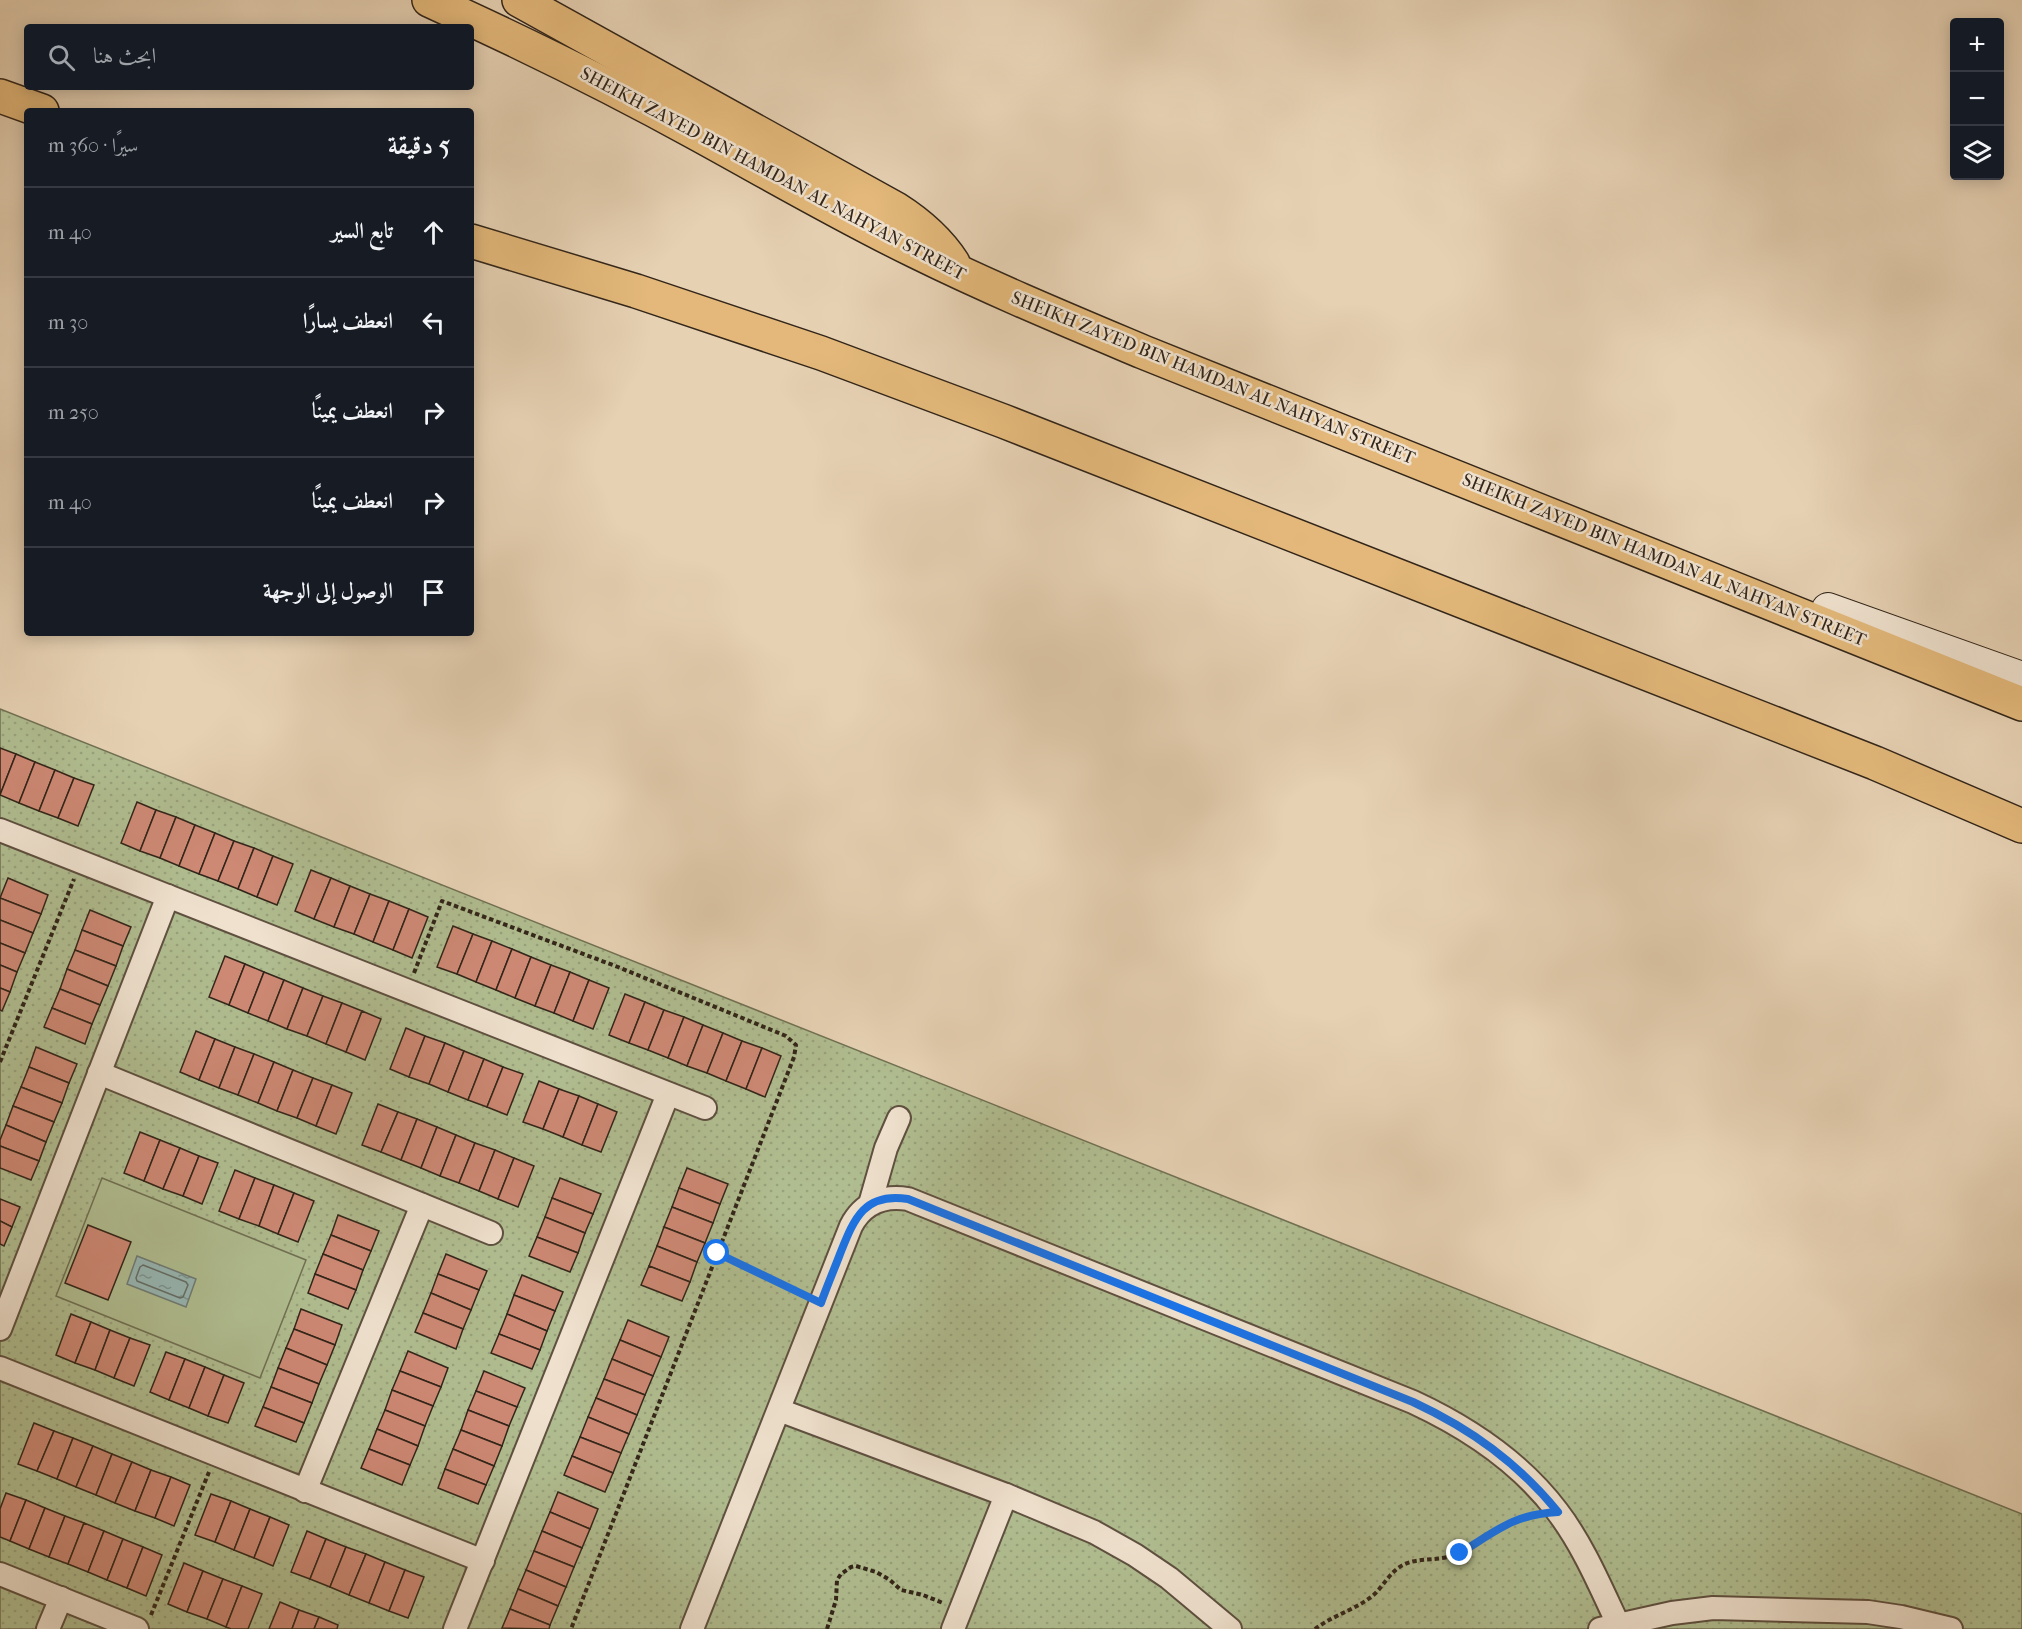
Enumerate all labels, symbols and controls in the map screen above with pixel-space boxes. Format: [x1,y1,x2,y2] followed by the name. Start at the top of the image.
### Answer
[1950,18,2004,180] map controls
[1950,18,2004,72] button: +
[24,24,474,90] search box
[45,41,78,74] icon: search
[93,43,156,69] text: ابحث هنا
[577,63,970,285] street label: SHEIKH ZAYED BIN HAMDAN AL NAHYAN STREET
[1950,72,2004,126] button: −
[1950,126,2004,180] button: layers
[388,130,450,161] text: 5 دقيقة
[48,134,138,157] text: سيرًا · 360 m
[417,216,450,249] icon: ahead
[331,218,393,244] text: تابع السير
[48,221,92,244] text: 40 m
[1008,287,1419,469] street label: SHEIKH ZAYED BIN HAMDAN AL NAHYAN STREET
[417,306,450,339] icon: left
[303,308,393,334] text: انعطف يسارًا
[48,311,88,334] text: 30 m
[417,396,450,429] icon: right
[312,398,393,424] text: انعطف يمينًا
[48,401,99,424] text: 250 m
[1459,469,1870,651] street label: SHEIKH ZAYED BIN HAMDAN AL NAHYAN STREET
[417,486,450,519] icon: right
[312,488,393,514] text: انعطف يمينًا
[48,491,92,514] text: 40 m
[417,576,450,609] icon: arrive
[263,578,393,604] text: الوصول إلى الوجهة
[703,1239,729,1265] route start
[1446,1539,1472,1565] route end

